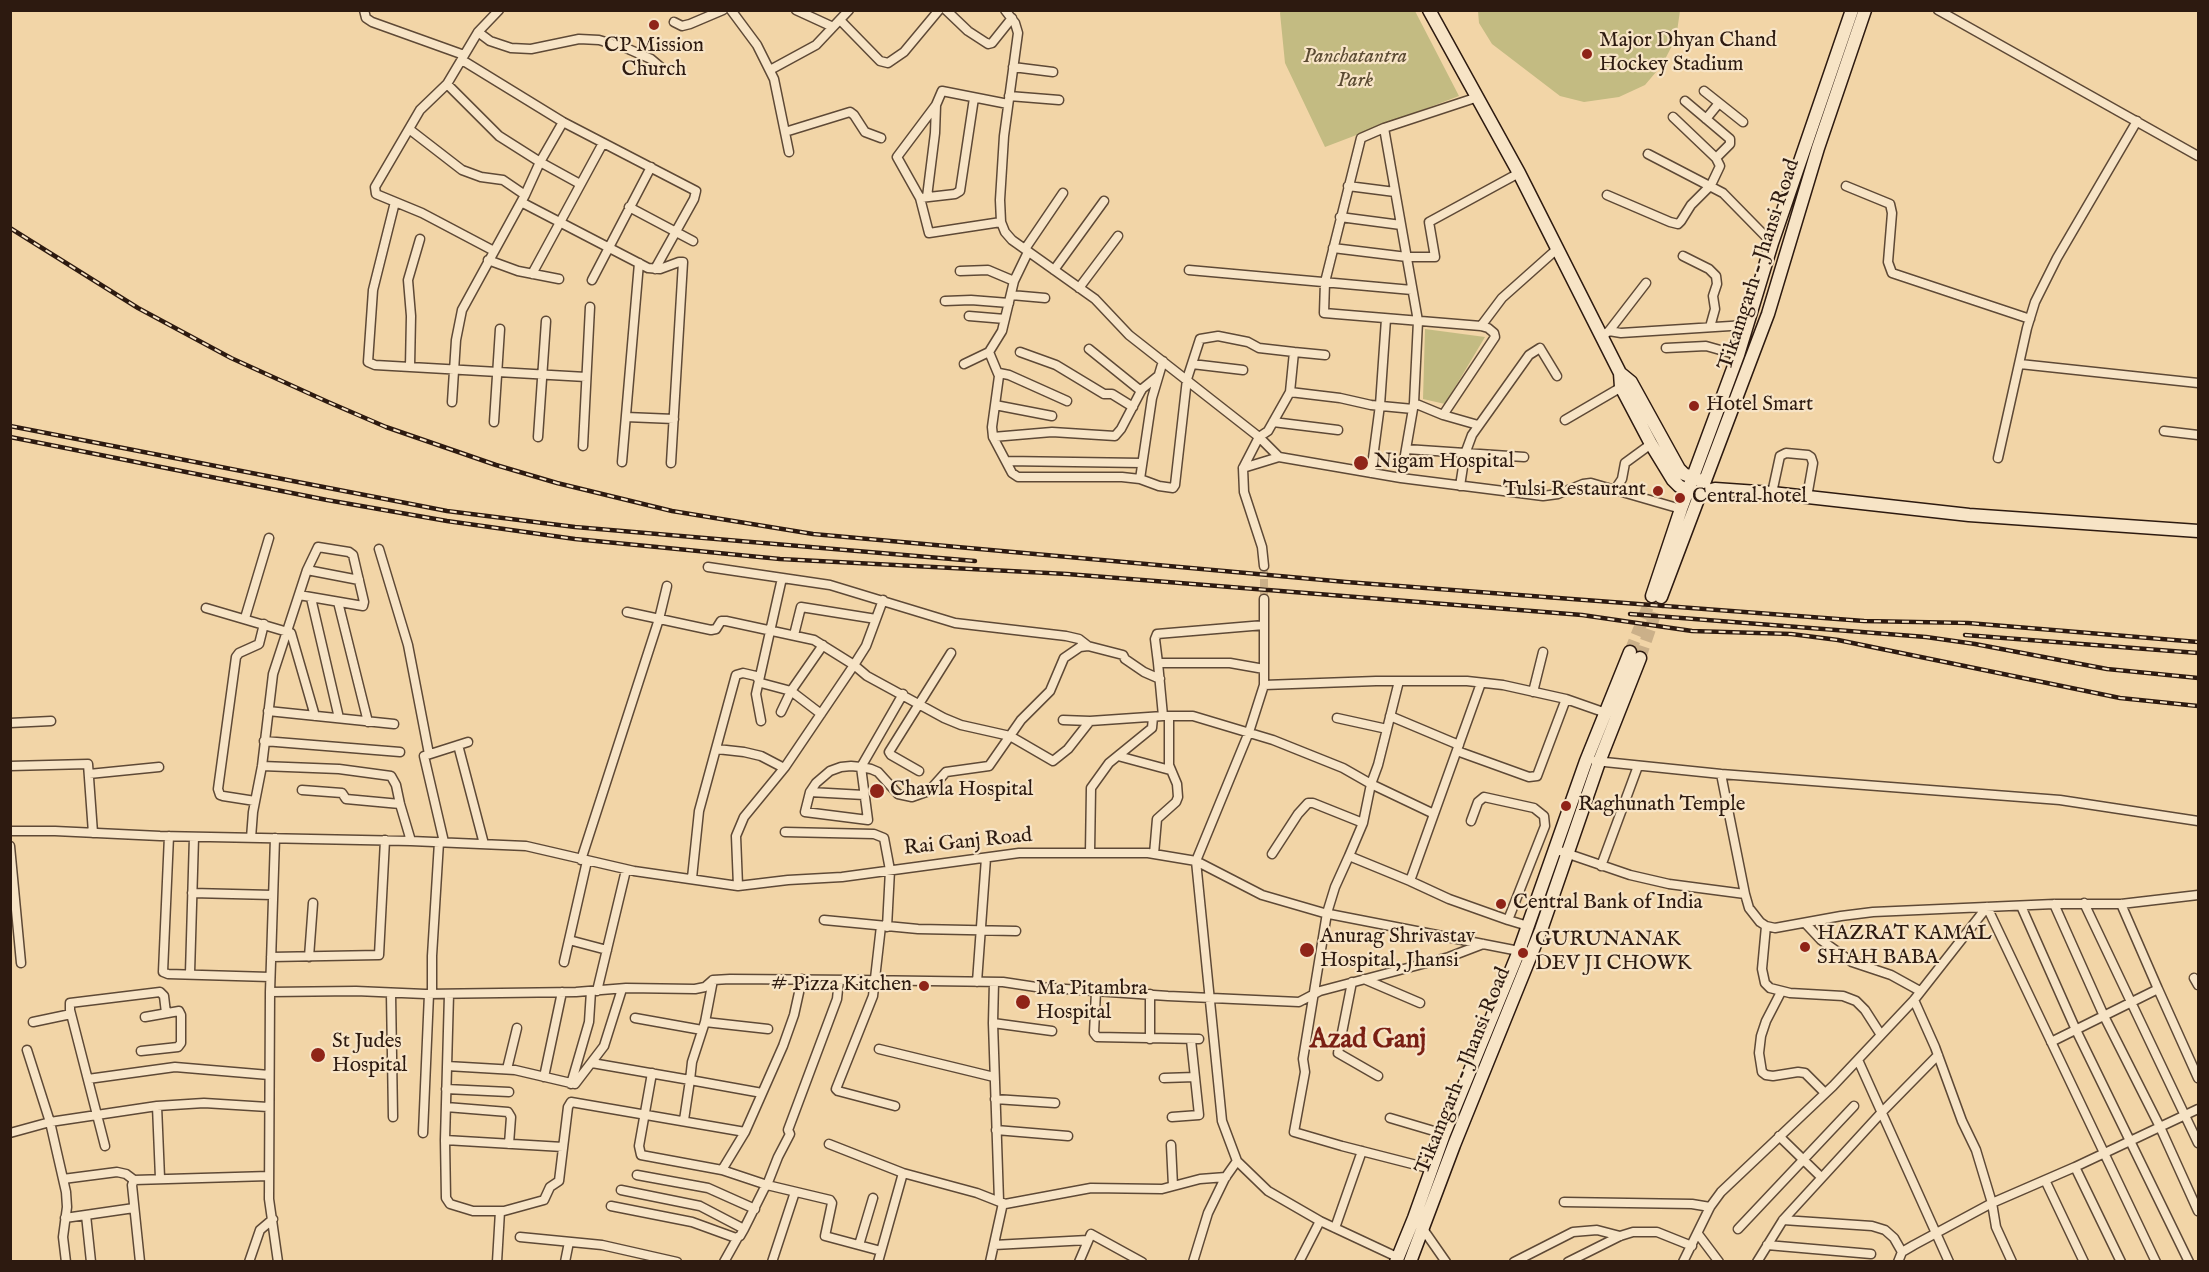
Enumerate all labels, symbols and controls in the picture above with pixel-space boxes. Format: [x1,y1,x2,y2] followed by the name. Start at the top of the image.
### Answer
[647,18,661,32] marker: CP Mission Church
[1599,29,1777,79] place label: Major Dhyan Chand Hockey Stadium
[604,34,704,84] place label: CP Mission Church
[1303,45,1407,95] park label: Panchatantra Park
[1580,47,1594,61] marker: Major Dhyan Chand Hockey Stadium
[1714,156,1806,374] street label: Tikamgarh - Jhansi Road
[1706,393,1813,419] place label: Hotel Smart
[1687,399,1701,413] marker: Hotel Smart
[1374,450,1514,476] place label: Nigam Hospital
[1352,454,1370,472] marker: Nigam Hospital
[1503,478,1646,504] place label: Tulsi Restaurant
[1651,484,1665,498] marker: Tulsi Restaurant
[1692,485,1807,511] place label: Central hotel
[1673,491,1687,505] marker: Central hotel
[890,778,1033,804] place label: Chawla Hospital
[868,782,886,800] marker: Chawla Hospital
[1578,793,1745,819] place label: Raghunath Temple
[1559,799,1573,813] marker: Raghunath Temple
[903,824,1033,862] street label: Rai Ganj Road
[1513,891,1703,917] place label: Central Bank of India
[1494,897,1508,911] marker: Central Bank of India
[1817,922,1992,972] place label: HAZRAT KAMAL SHAH BABA
[1320,925,1475,975] place label: Anurag Shrivastav Hospital, Jhansi
[1535,928,1692,978] place label: GURUNANAK DEV JI CHOWK
[1798,940,1812,954] marker: HAZRAT KAMAL SHAH BABA
[1298,941,1316,959] marker: Anurag Shrivastav Hospital, Jhansi
[1516,946,1530,960] marker: GURUNANAK DEV JI CHOWK
[1411,964,1517,1178] street label: Tikamgarh - Jhansi Road
[771,973,912,999] place label: # Pizza Kitchen
[1036,977,1147,1027] place label: Ma Pitambra Hospital
[917,979,931,993] marker: # Pizza Kitchen
[1014,993,1032,1011] marker: Ma Pitambra Hospital
[1310,1025,1426,1057] district label: Azad Ganj
[332,1030,407,1080] place label: St Judes Hospital
[309,1046,327,1064] marker: St Judes Hospital

